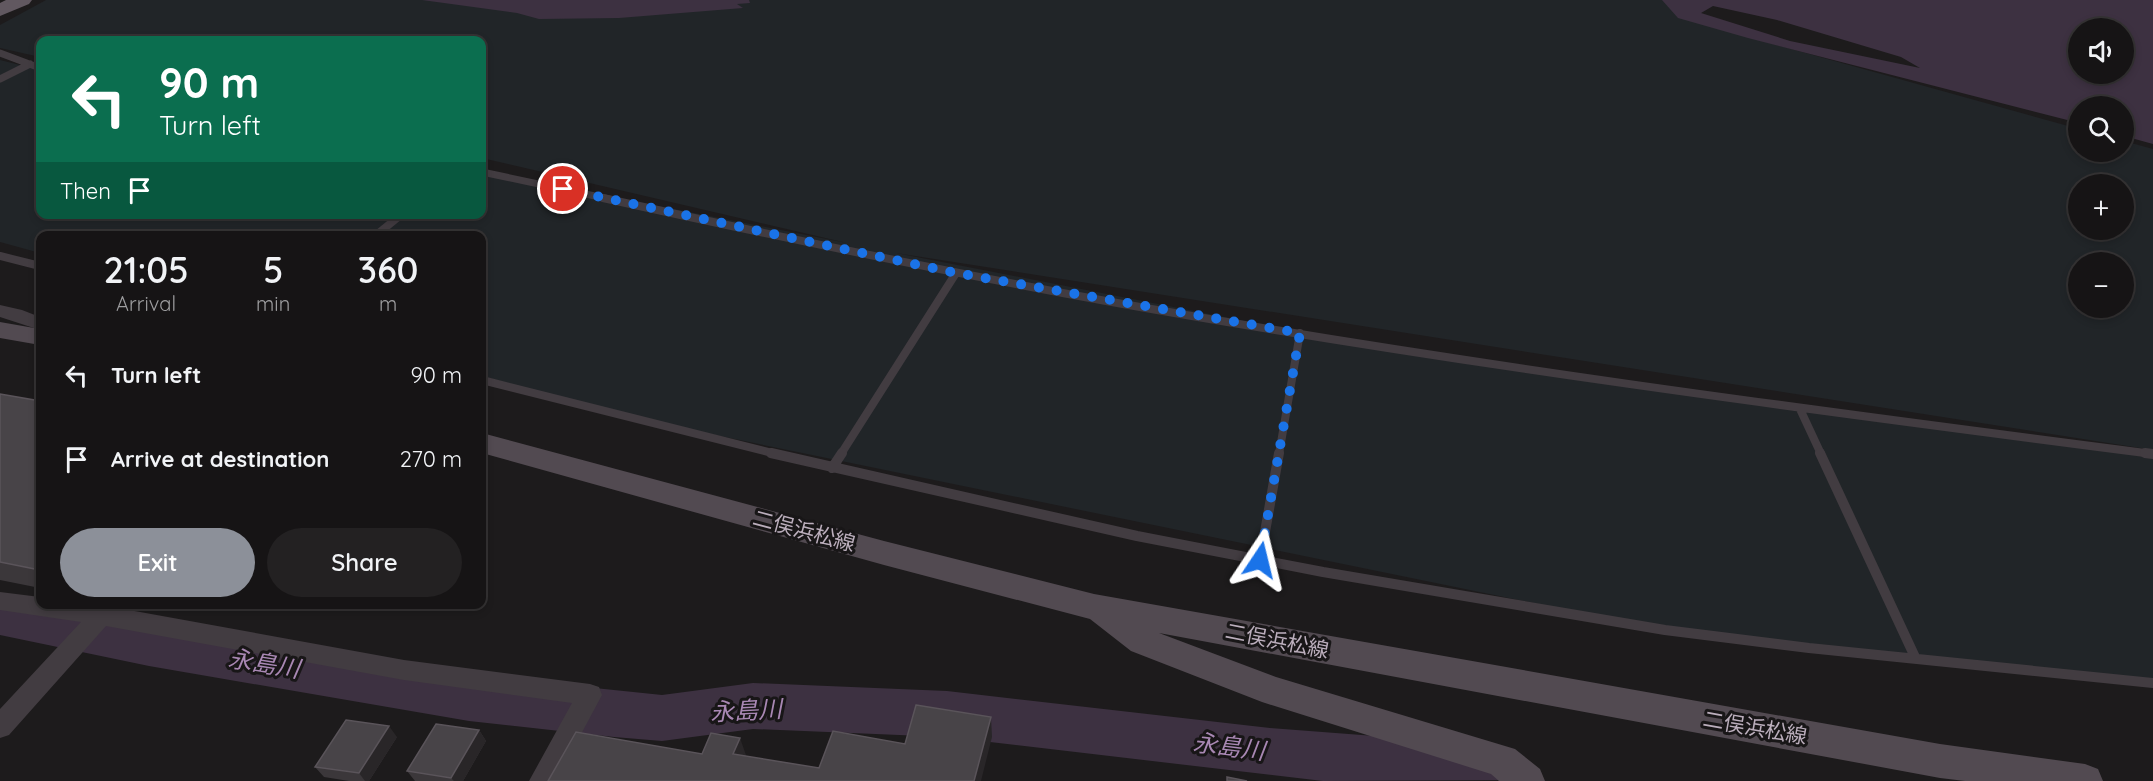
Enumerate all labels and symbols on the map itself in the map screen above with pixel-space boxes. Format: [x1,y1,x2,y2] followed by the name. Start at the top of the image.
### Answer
[537,163,588,214] pin
[750,504,858,556] street label: 二俣浜松線
[1228,528,1292,592] position arrow
[1223,617,1331,663] street label: 二俣浜松線
[226,643,305,684] water label: 永島川
[709,693,786,727] water label: 永島川
[1701,705,1809,749] street label: 二俣浜松線
[1192,727,1270,766] water label: 永島川

